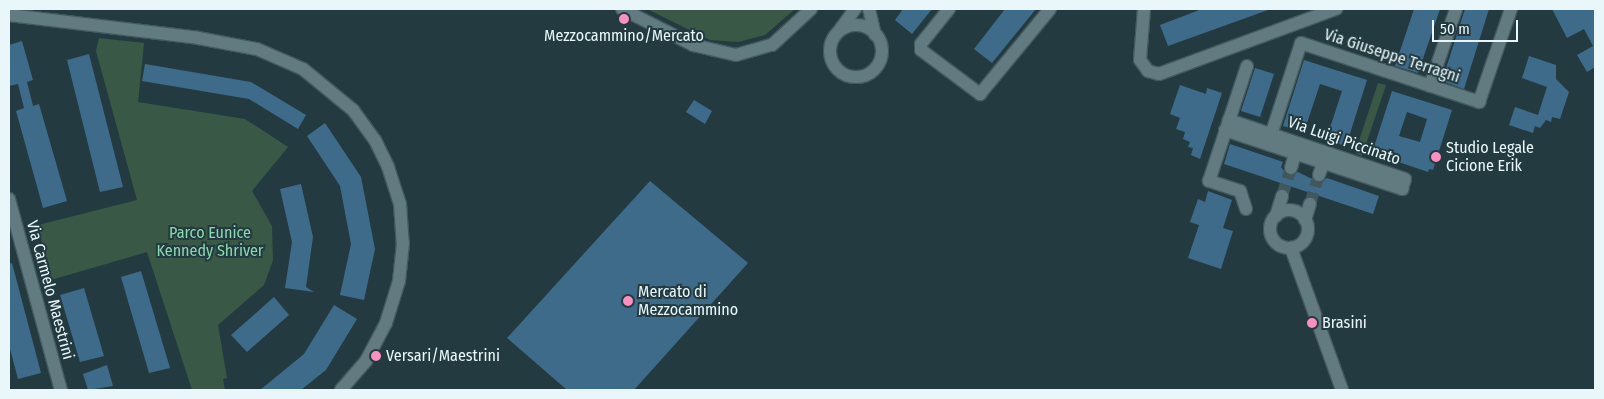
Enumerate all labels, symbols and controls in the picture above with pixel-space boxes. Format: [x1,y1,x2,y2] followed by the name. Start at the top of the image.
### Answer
[1434,10,1520,42] scale bar
[618,13,630,25] marker: Mezzocammino/Mercato
[1440,20,1470,38] text: 50 m
[1322,25,1462,87] street label: Via Giuseppe Terragni
[544,26,704,46] place label: Mezzocammino/Mercato
[1285,113,1403,169] street label: Via Luigi Piccinato
[1446,138,1534,176] place label: Studio Legale Cicione Erik
[1430,151,1442,163] marker: Studio Legale Cicione Erik
[22,218,78,362] street label: Via Carmelo Maestrini
[157,223,263,261] park label: Parco Eunice Kennedy Shriver
[638,282,738,320] place label: Mercato di Mezzocammino
[622,295,634,307] marker: Mercato di Mezzocammino
[1322,313,1367,333] place label: Brasini
[1306,317,1318,329] marker: Brasini
[386,346,500,366] place label: Versari/Maestrini
[370,350,382,362] marker: Versari/Maestrini

